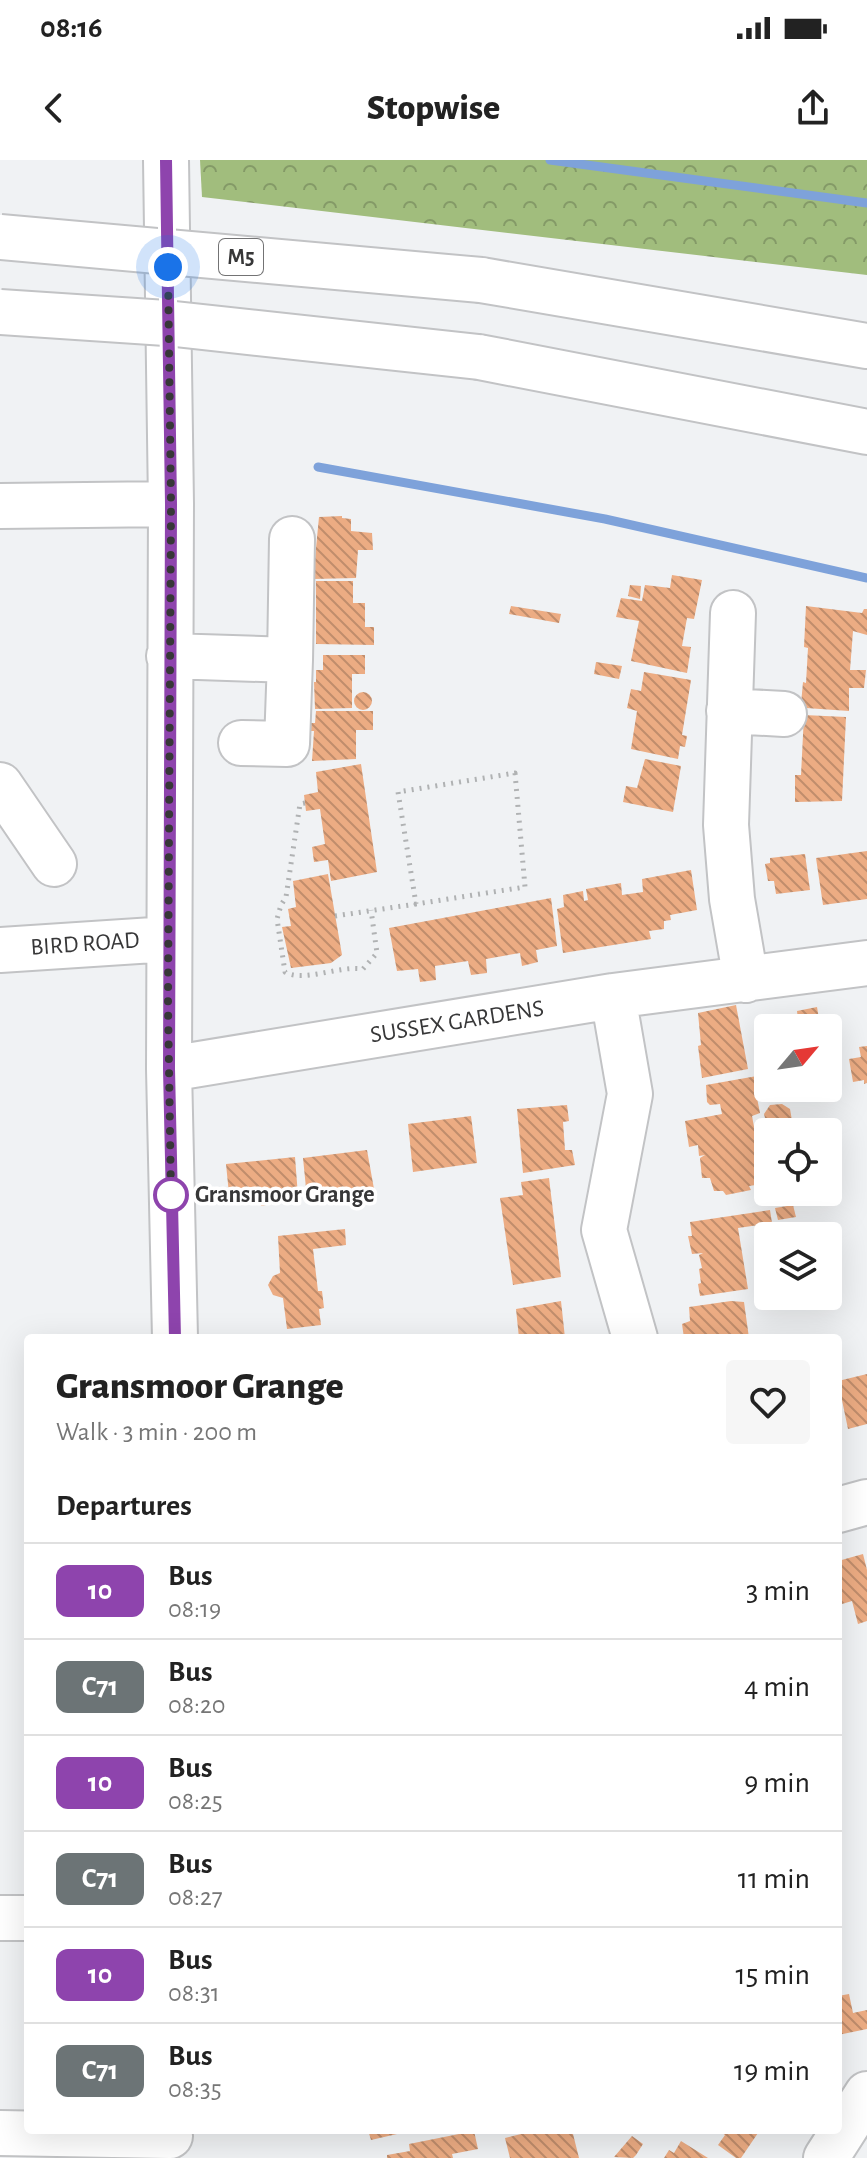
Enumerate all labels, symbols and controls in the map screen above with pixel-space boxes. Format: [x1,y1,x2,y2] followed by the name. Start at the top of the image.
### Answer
[40,13,103,43] text: 08:16
[32,86,76,130] icon: back
[791,86,835,130] icon: share
[367,90,500,126] text: Stopwise
[219,239,263,275] road number: M5
[148,247,188,287] your location
[30,928,140,960] street label: BIRD ROAD
[369,996,545,1048] street label: SUSSEX GARDENS
[754,1014,842,1102] north arrow
[754,1014,842,1310] map controls
[754,1118,842,1206] button: locate
[154,1178,188,1212] marker: Gransmoor Grange
[195,1183,375,1207] place label: Gransmoor Grange
[754,1222,842,1310] button: layers
[726,1360,810,1444] button: heart
[56,1368,344,1406] text: Gransmoor Grange
[56,1419,257,1445] text: Walk · 3 min · 200 m
[56,1491,192,1521] text: Departures
[168,1561,213,1591] text: Bus
[746,1576,810,1606] text: 3 min
[88,1577,112,1605] text: 10
[168,1596,221,1622] text: 08:19
[168,1657,213,1687] text: Bus
[744,1672,810,1702] text: 4 min
[82,1673,118,1701] text: C71
[168,1692,226,1718] text: 08:20
[168,1753,213,1783] text: Bus
[744,1768,810,1798] text: 9 min
[88,1769,112,1797] text: 10
[168,1788,223,1814] text: 08:25
[168,1849,213,1879] text: Bus
[738,1864,810,1894] text: 11 min
[82,1865,118,1893] text: C71
[168,1884,223,1910] text: 08:27
[168,1945,213,1975] text: Bus
[735,1960,810,1990] text: 15 min
[88,1961,112,1989] text: 10
[168,1980,220,2006] text: 08:31
[168,2041,213,2071] text: Bus
[734,2056,810,2086] text: 19 min
[82,2057,118,2085] text: C71
[168,2076,222,2102] text: 08:35

